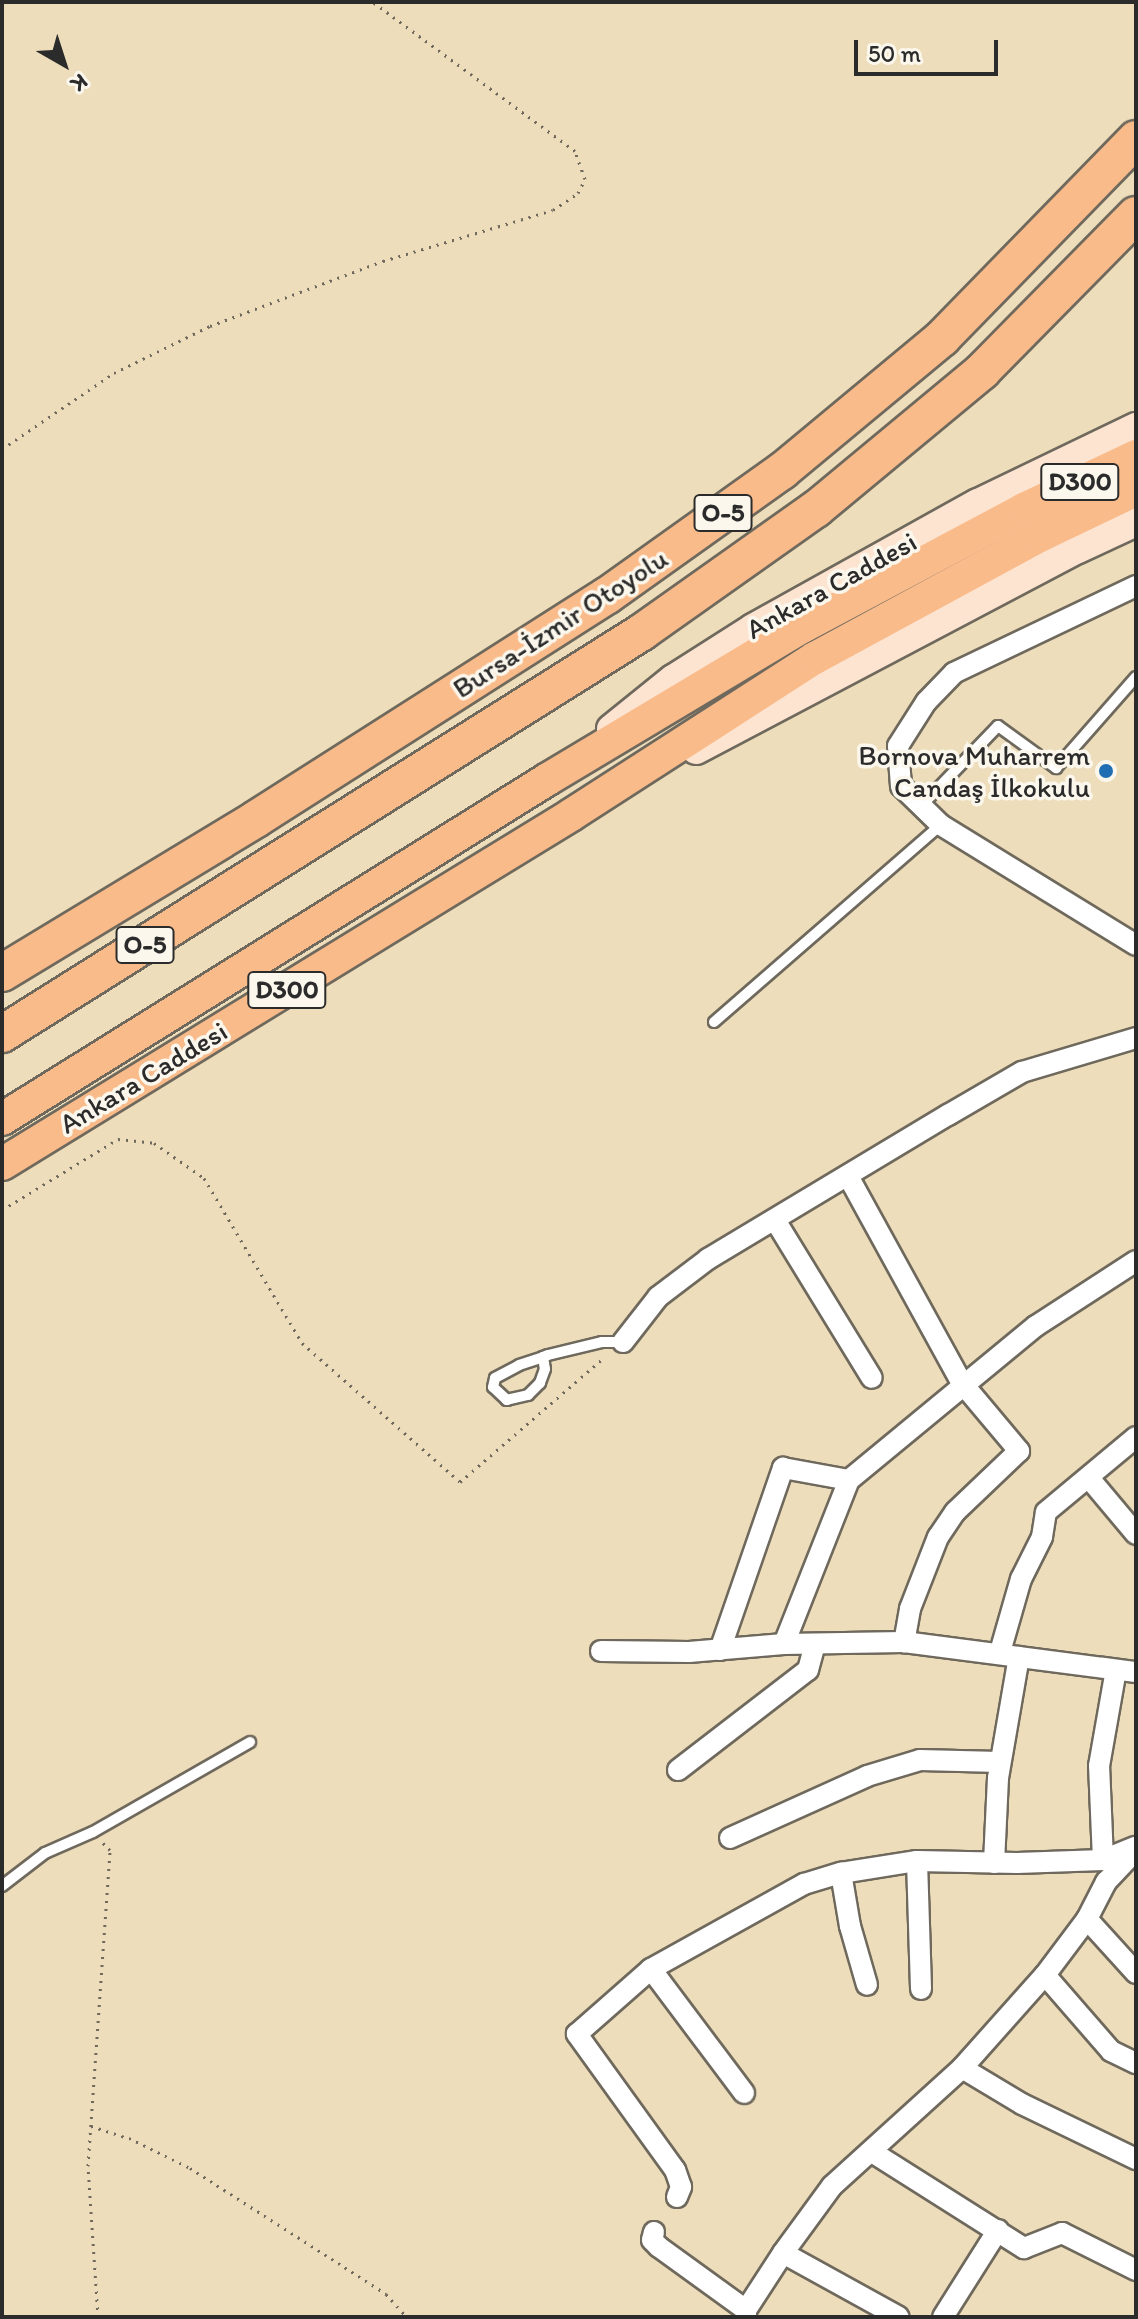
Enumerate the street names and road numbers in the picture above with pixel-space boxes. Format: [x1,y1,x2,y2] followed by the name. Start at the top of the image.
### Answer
[1040,460,1120,504] road number: D300
[693,491,753,535] road number: O-5
[740,524,922,646] street label: Ankara Caddesi
[446,541,674,705] street label: Bursa-İzmir Otoyolu
[115,923,175,967] road number: O-5
[247,968,327,1012] road number: D300
[53,1014,233,1140] street label: Ankara Caddesi

